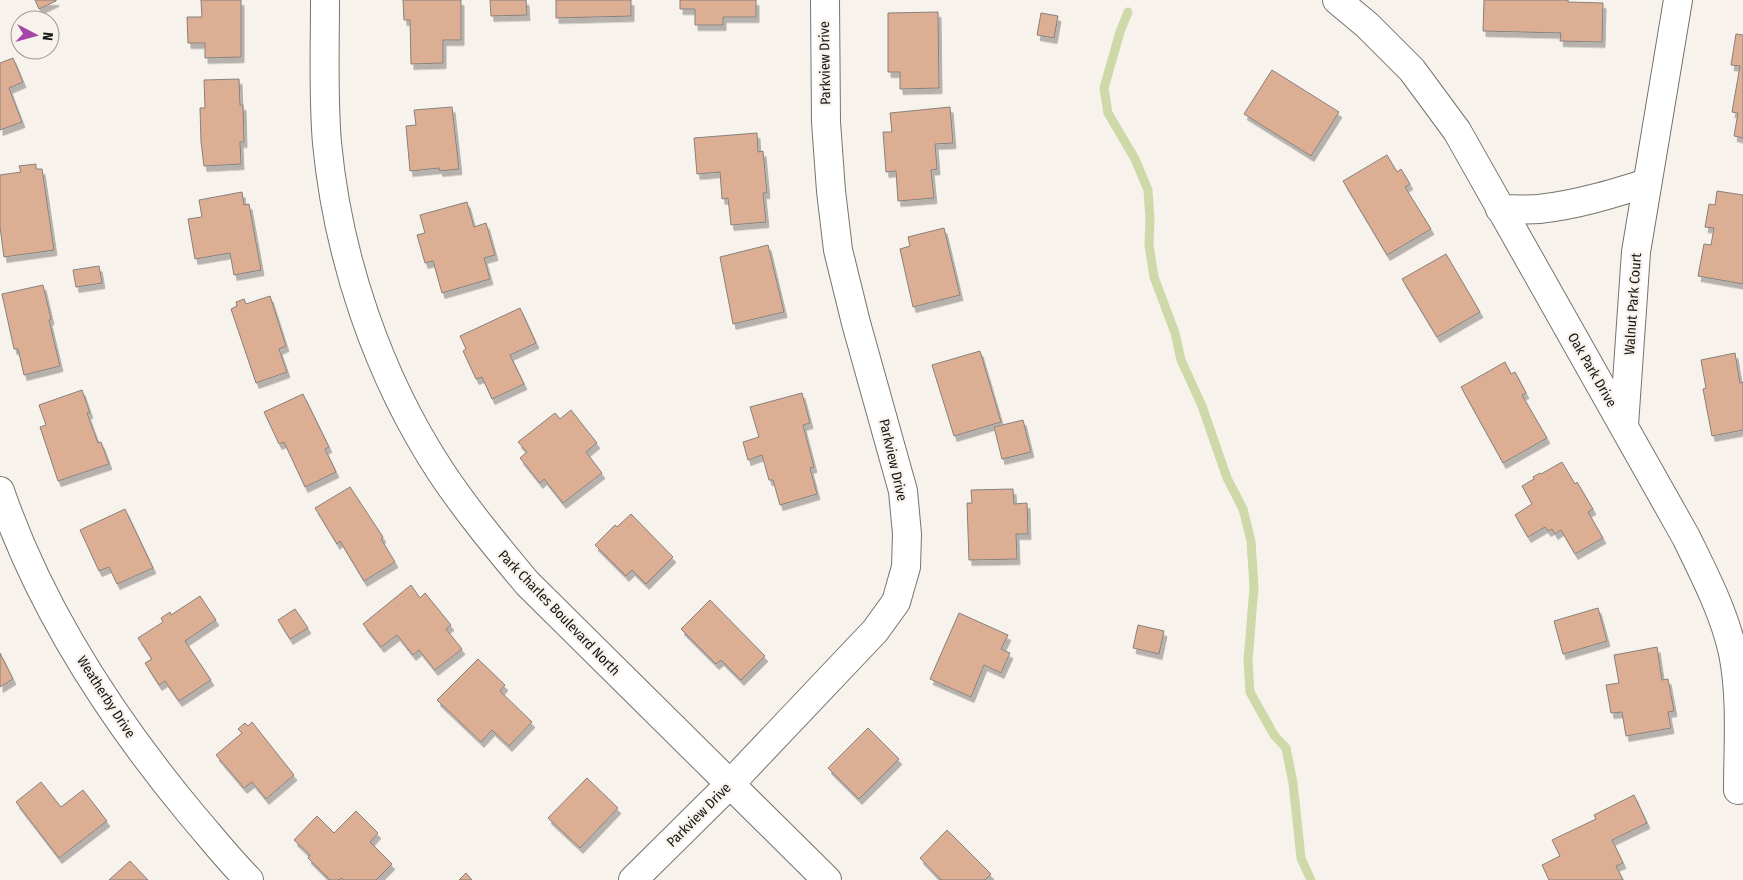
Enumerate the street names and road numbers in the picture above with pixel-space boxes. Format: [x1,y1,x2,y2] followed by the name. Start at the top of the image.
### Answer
[816,21,834,105] street label: Parkview Drive
[1621,252,1645,356] street label: Walnut Park Court
[1564,330,1620,410] street label: Oak Park Drive
[875,417,911,503] street label: Parkview Drive
[495,547,623,679] street label: Park Charles Boulevard North
[73,653,139,741] street label: Weatherby Drive
[663,779,735,851] street label: Parkview Drive

